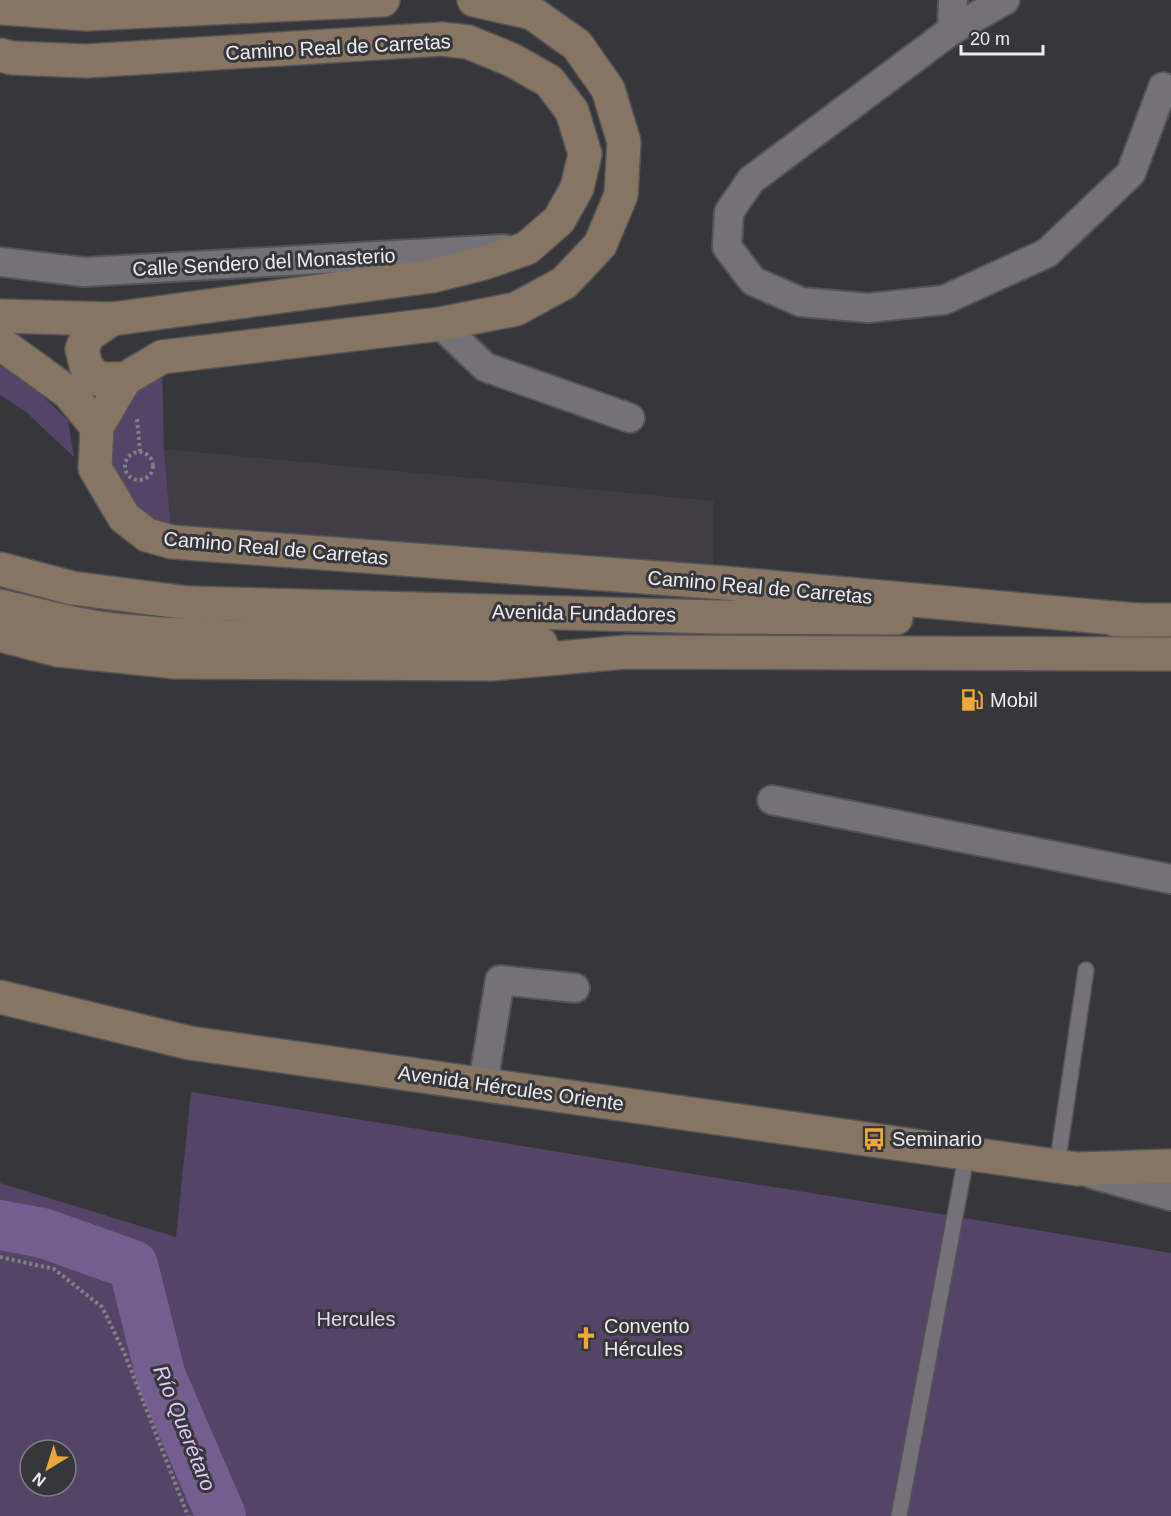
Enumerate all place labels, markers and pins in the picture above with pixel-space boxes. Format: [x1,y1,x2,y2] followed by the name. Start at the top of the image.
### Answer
[959,687,985,713] fuel station icon: Mobil
[990,689,1038,711] place label: Mobil
[861,1126,887,1152] bus stop icon: Seminario
[892,1128,982,1150] place label: Seminario
[604,1315,690,1360] place label: Convento Hércules
[573,1325,599,1351] church icon: Convento Hércules

